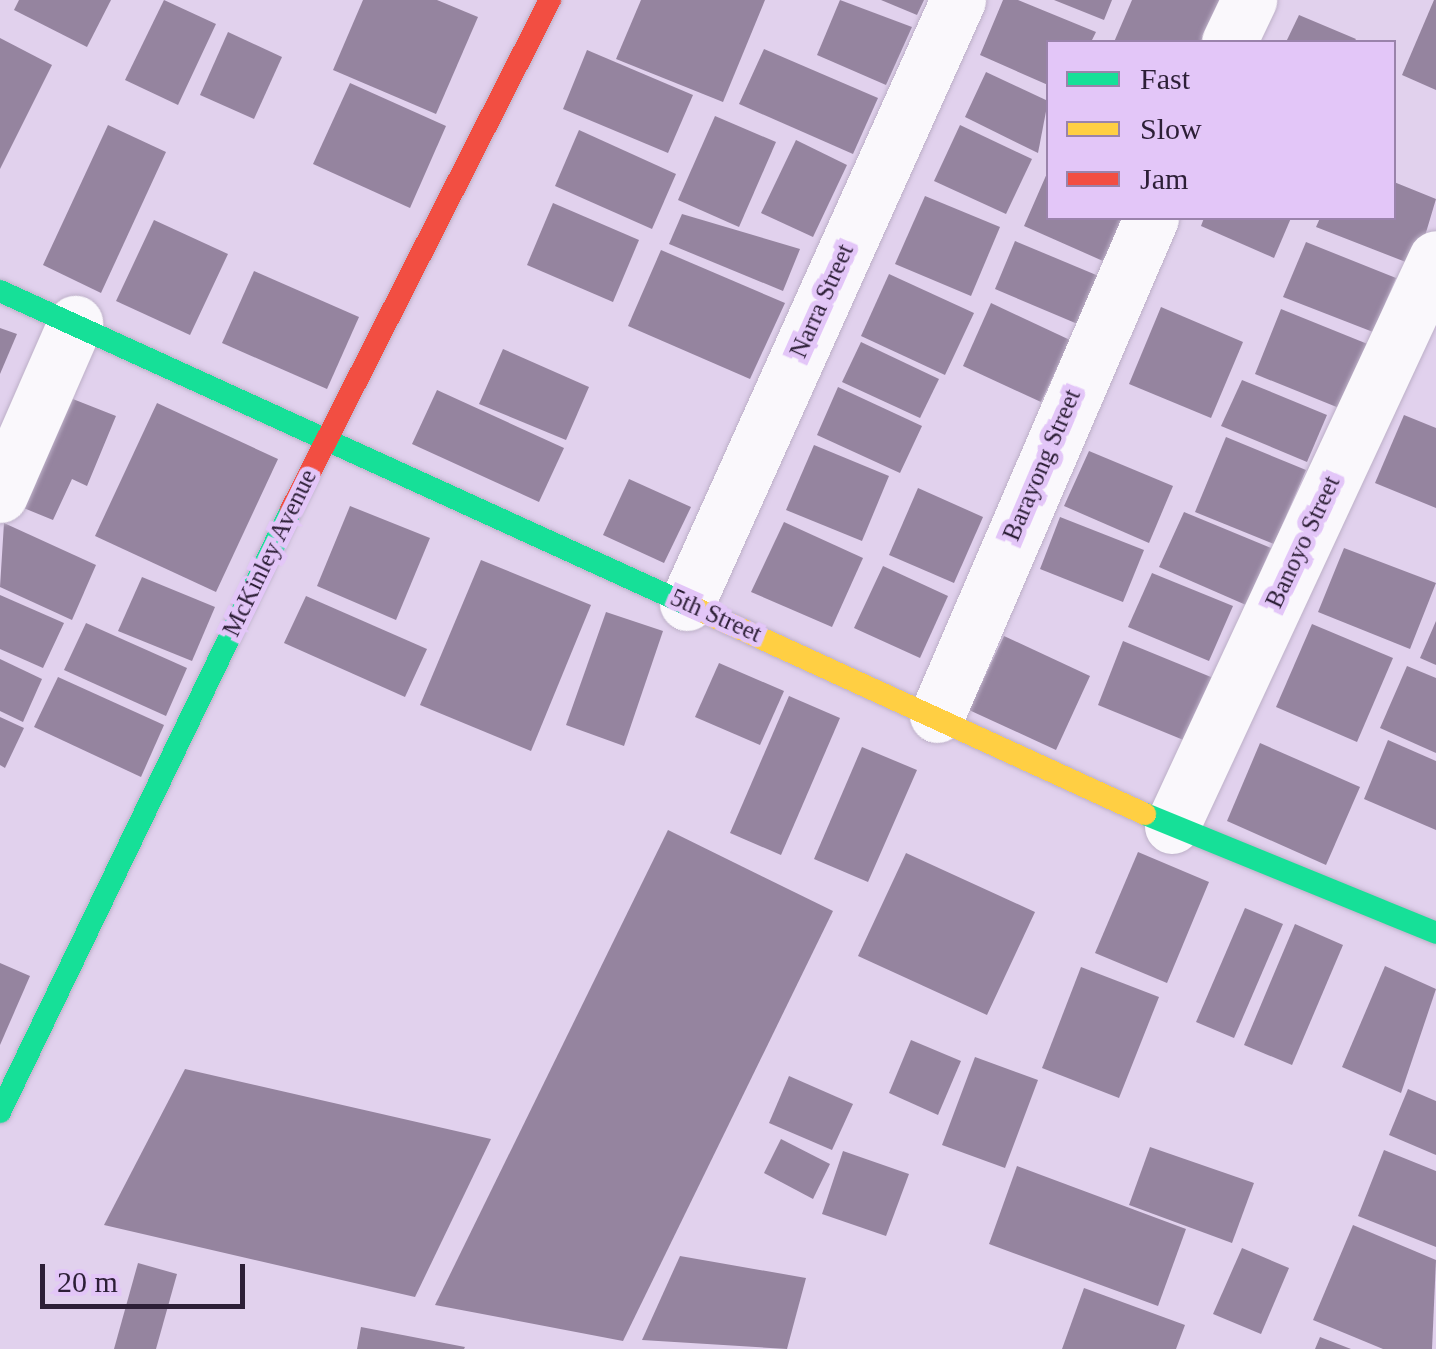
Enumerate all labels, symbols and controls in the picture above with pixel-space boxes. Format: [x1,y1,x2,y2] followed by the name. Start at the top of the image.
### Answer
[1046,40,1396,220] legend
[1140,62,1190,95] text: Fast
[1140,112,1202,145] text: Slow
[1140,162,1188,195] text: Jam
[784,239,860,363] street label: Narra Street
[997,385,1087,545] street label: Barayong Street
[216,464,324,642] street label: McKinley Avenue
[1259,471,1347,613] street label: Banoyo Street
[666,583,766,649] street label: 5th Street
[45,1244,250,1306] scale bar
[57,1265,118,1298] text: 20 m

